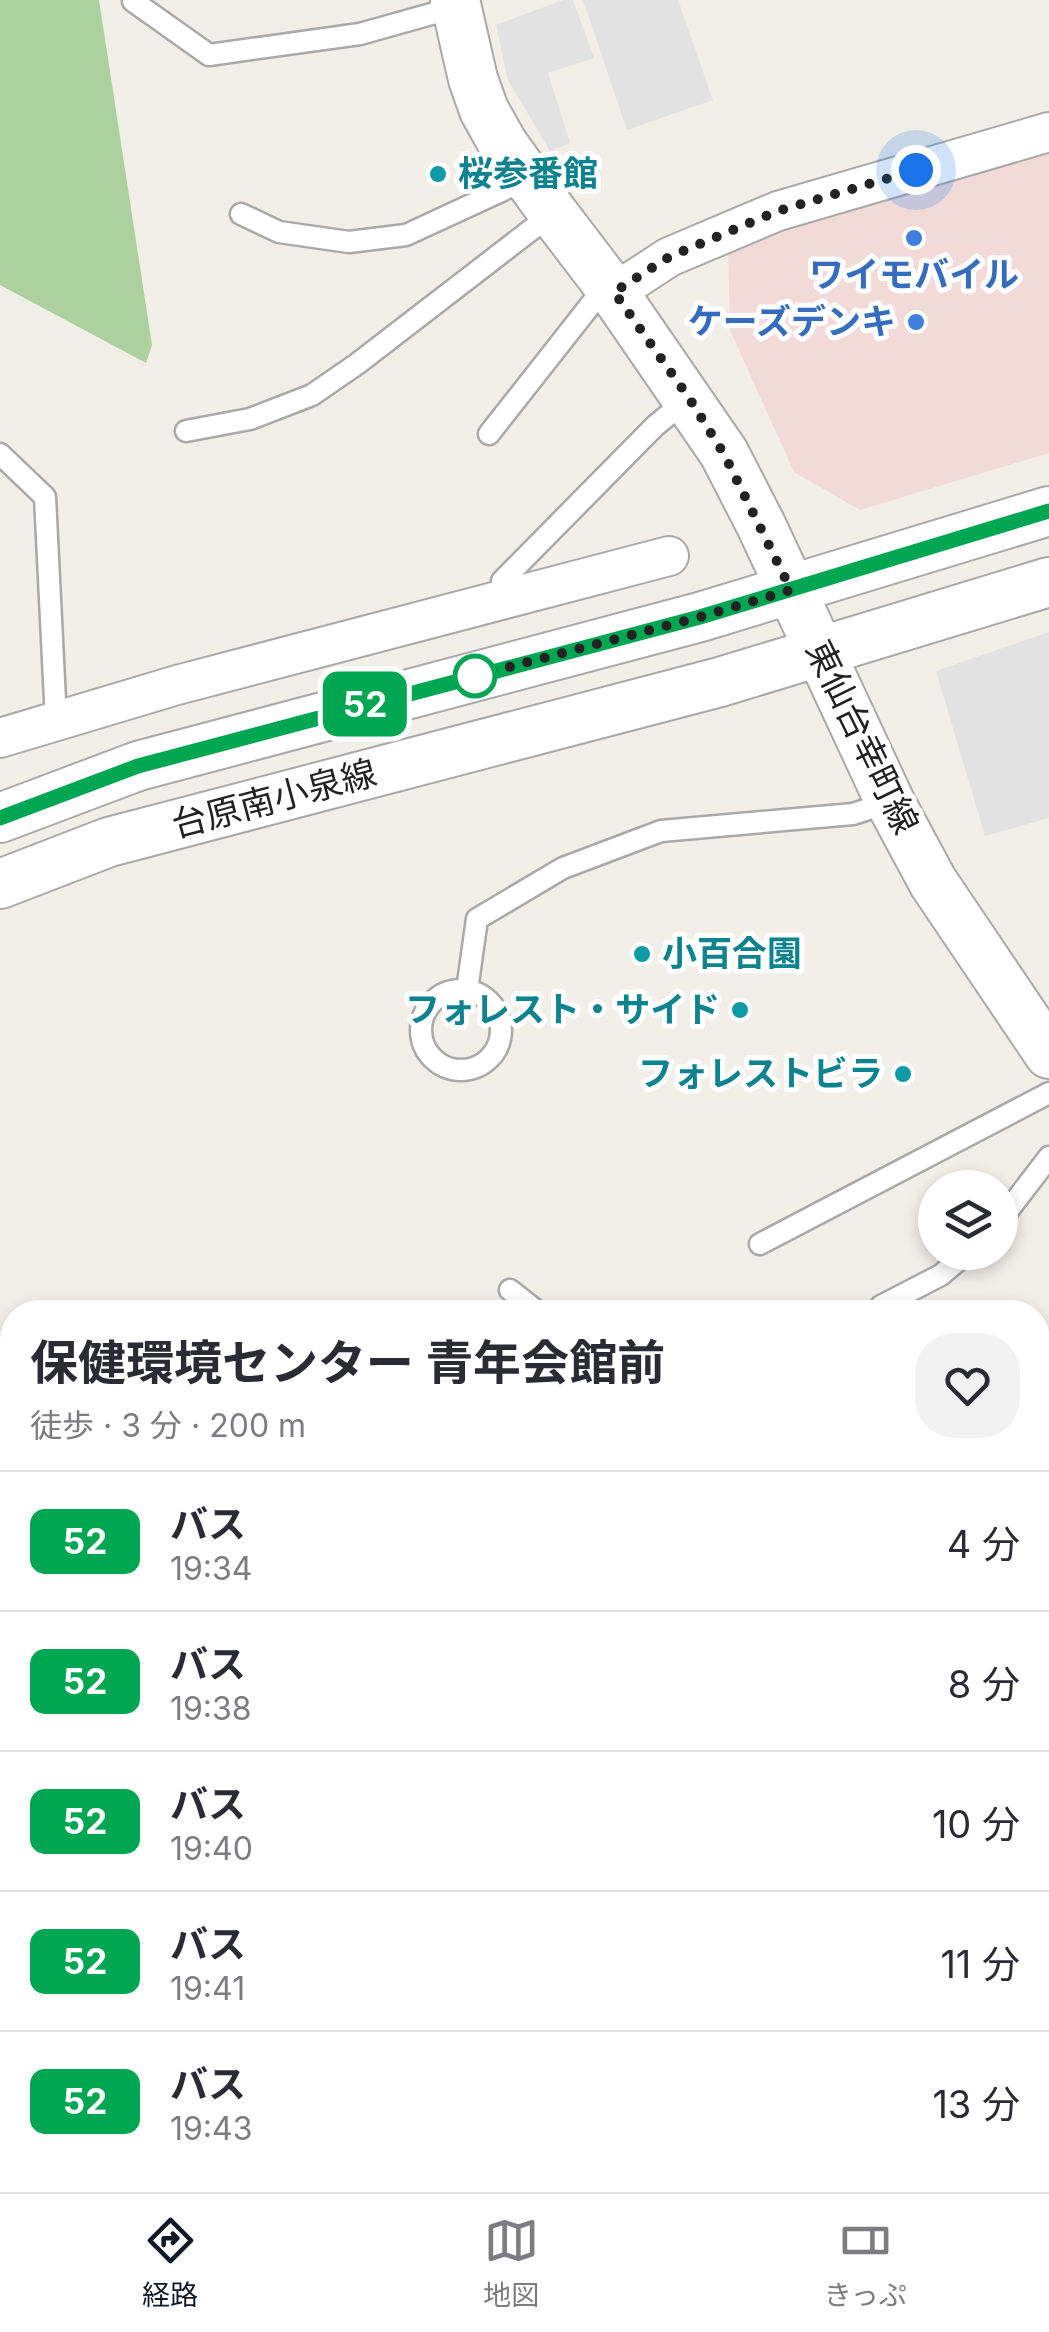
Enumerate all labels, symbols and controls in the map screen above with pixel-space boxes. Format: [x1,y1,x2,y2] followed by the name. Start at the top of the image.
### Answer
[891,145,941,195] your location
[458,152,598,194] place label: 桜参番館
[427,163,449,185] marker: 桜参番館
[903,227,925,249] marker: ワイモバイル
[809,253,1019,295] place label: ワイモバイル
[688,300,896,342] place label: ケーズデンキ
[905,311,927,333] marker: ケーズデンキ
[798,633,928,840] street label: 東仙台幸町線
[454,655,496,697] unlabelled marker
[320,672,410,736] line badge: 52
[343,683,387,725] text: 52
[167,751,381,845] street label: 台原南小泉線
[662,932,802,974] place label: 小百合園
[631,943,653,965] marker: 小百合園
[405,988,720,1030] place label: フォレスト・サイド
[729,999,751,1021] marker: フォレスト・サイド
[638,1052,883,1094] place label: フォレストビラ
[892,1063,914,1085] marker: フォレストビラ
[918,1170,1018,1270] map controls
[918,1170,1018,1270] button: layers
[30,1333,665,1392] text: 保健環境センター 青年会館前
[915,1333,1020,1438] button: heart
[30,1406,306,1445] text: 徒歩 · 3 分 · 200 m
[170,1501,246,1547] text: バス
[63,1520,107,1562] text: 52
[947,1521,1020,1567] text: 4 分
[170,1549,253,1588] text: 19:34
[170,1641,246,1687] text: バス
[63,1660,107,1702] text: 52
[948,1661,1020,1707] text: 8 分
[170,1689,252,1728] text: 19:38
[170,1781,246,1827] text: バス
[63,1800,107,1842] text: 52
[932,1801,1020,1847] text: 10 分
[170,1829,253,1868] text: 19:40
[170,1921,246,1967] text: バス
[63,1940,107,1982] text: 52
[940,1941,1020,1987] text: 11 分
[170,1969,245,2008] text: 19:41
[170,2061,246,2107] text: バス
[63,2080,107,2122] text: 52
[932,2081,1020,2127] text: 13 分
[170,2109,253,2148] text: 19:43
[142,2213,198,2313] tab: 経路
[483,2213,539,2313] tab: 地図
[824,2213,907,2313] tab: きっぷ

